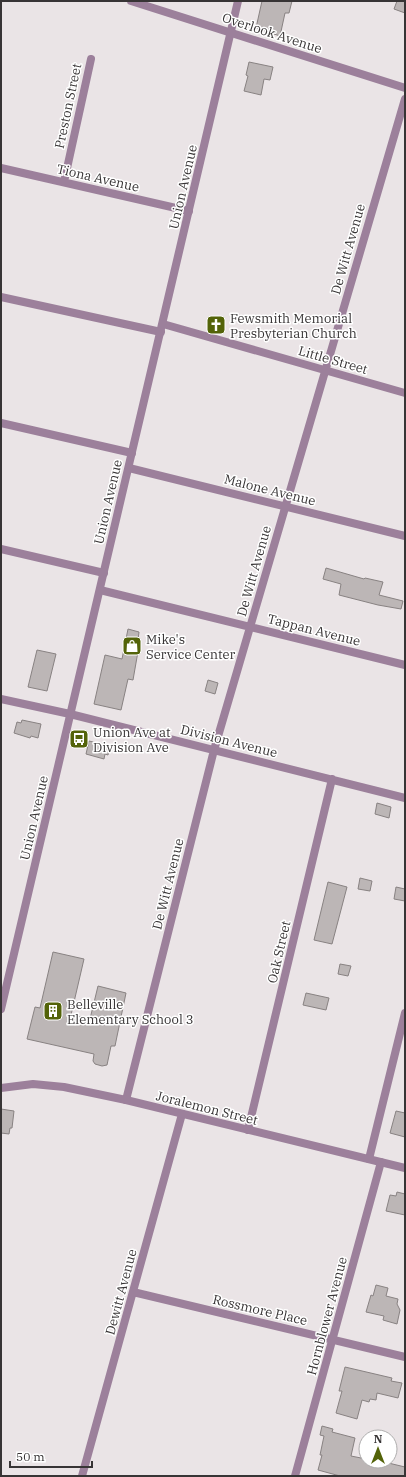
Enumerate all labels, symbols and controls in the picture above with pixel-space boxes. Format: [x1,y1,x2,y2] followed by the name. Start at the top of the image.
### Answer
[220,9,324,57] street label: Overlook Avenue
[51,61,85,150] street label: Preston Street
[165,143,201,231] street label: Union Avenue
[55,160,141,196] street label: Tiona Avenue
[327,202,369,296] street label: De Witt Avenue
[230,310,357,342] place label: Fewsmith Memorial Presbyterian Church
[205,314,227,336] church icon: Fewsmith Memorial Presbyterian Church
[296,342,370,378] street label: Little Street
[90,458,126,546] street label: Union Avenue
[223,470,318,510] street label: Malone Avenue
[233,524,275,618] street label: De Witt Avenue
[266,610,362,650] street label: Tappan Avenue
[146,631,235,663] place label: Mike's Service Center
[121,635,143,657] shop icon: Mike's Service Center
[179,721,279,761] street label: Division Avenue
[93,724,171,756] place label: Union Ave at Division Ave
[68,728,90,750] bus stop icon: Union Ave at Division Ave
[16,774,52,862] street label: Union Avenue
[148,837,188,931] street label: De Witt Avenue
[264,919,295,985] street label: Oak Street
[67,996,194,1028] place label: Belleville Elementary School 3
[42,1000,64,1022] building icon: Belleville Elementary School 3
[154,1087,260,1129] street label: Joralemon Street
[101,1247,141,1337] street label: Dewitt Avenue
[303,1255,351,1377] street label: Hornblower Avenue
[211,1291,309,1329] street label: Rossmore Place
[358,1429,398,1469] north arrow
[374,1432,383,1446] text: N
[10,1443,92,1469] scale bar
[16,1449,45,1464] text: 50 m

